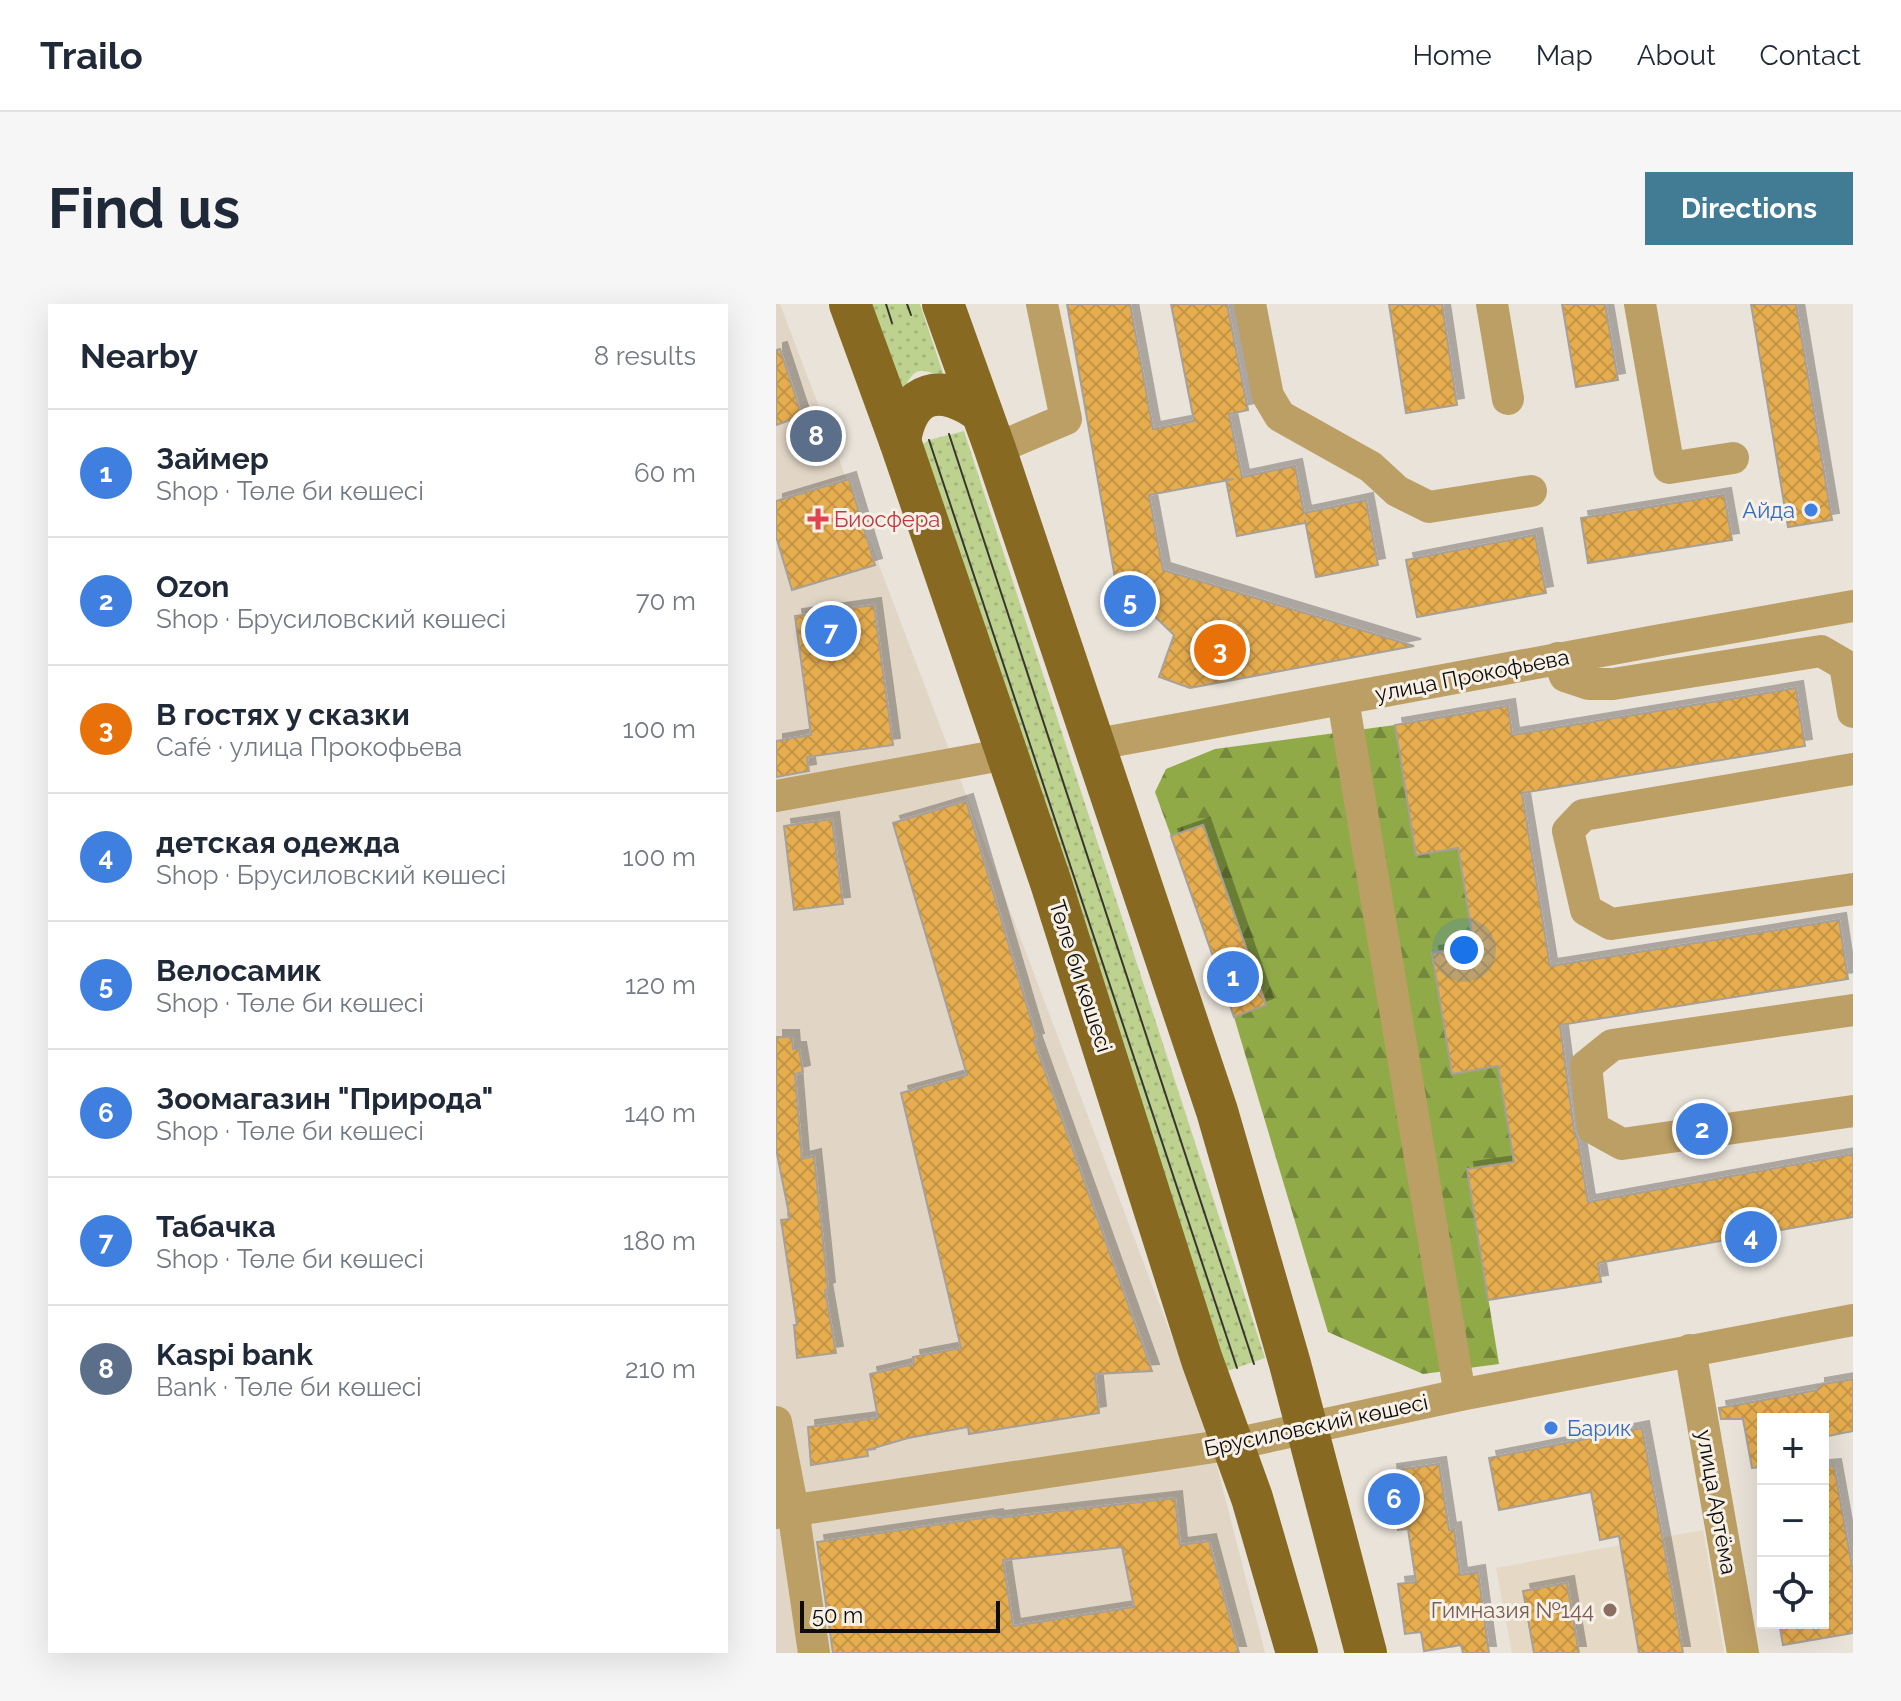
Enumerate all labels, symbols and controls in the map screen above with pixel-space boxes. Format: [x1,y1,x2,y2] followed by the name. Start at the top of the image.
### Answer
[40,33,143,78] text: Trailo
[1412,39,1492,72] text: Home
[1536,39,1593,72] text: Map
[1637,39,1716,72] text: About
[1760,39,1861,72] text: Contact
[1645,172,1853,245] button: Directions
[48,175,240,241] text: Find us
[80,336,198,376] text: Nearby
[594,341,696,371] text: 8 results
[790,406,842,466] pin: 8
[156,441,269,476] text: Займер
[100,458,112,488] text: 1
[634,458,696,488] text: 60 m
[156,476,424,506] text: Shop · Төле би көшесі
[1742,497,1795,523] place label: Айда
[1802,501,1820,519] marker: Айда
[834,506,940,532] place label: Биосфера
[809,510,827,528] marker: Биосфера
[156,569,229,604] text: Ozon
[1104,571,1156,631] pin: 5
[99,586,113,616] text: 2
[636,586,696,616] text: 70 m
[805,601,857,661] pin: 7
[156,604,506,634] text: Shop · Брусиловский көшесі
[1194,620,1246,680] pin: 3
[1373,643,1571,707] street label: улица Прокофьева
[156,697,410,732] text: В гостях у сказки
[99,714,113,744] text: 3
[623,714,696,744] text: 100 m
[156,732,462,762] text: Café · улица Прокофьева
[156,825,400,860] text: детская одежда
[99,842,113,872] text: 4
[623,842,696,872] text: 100 m
[156,860,506,890] text: Shop · Брусиловский көшесі
[1044,897,1118,1055] street label: Төле би көшесі
[1444,930,1484,970] your location
[1207,947,1259,1007] pin: 1
[156,953,322,988] text: Велосамик
[99,970,113,1000] text: 5
[625,970,696,1000] text: 120 m
[156,988,424,1018] text: Shop · Төле би көшесі
[156,1081,493,1116] text: Зоомагазин "Природа"
[98,1098,114,1128] text: 6
[624,1098,696,1128] text: 140 m
[1676,1099,1728,1159] pin: 2
[156,1116,424,1146] text: Shop · Төле би көшесі
[1725,1207,1777,1267] pin: 4
[156,1209,276,1244] text: Табачка
[99,1226,113,1256] text: 7
[623,1226,696,1256] text: 180 m
[156,1244,424,1274] text: Shop · Төле би көшесі
[156,1337,313,1372] text: Kaspi bank
[98,1354,114,1384] text: 8
[625,1354,696,1384] text: 210 m
[156,1372,422,1402] text: Bank · Төле би көшесі
[1202,1389,1430,1461] street label: Брусиловский көшесі
[1757,1413,1829,1629] map controls
[1757,1413,1829,1485] button: +
[1567,1415,1631,1441] place label: Барик
[1542,1419,1560,1437] marker: Барик
[1691,1428,1743,1576] street label: улица Артёма
[1368,1469,1420,1529] pin: 6
[1757,1485,1829,1557] button: −
[1757,1557,1829,1629] button: locate
[800,1597,1000,1633] scale bar
[1431,1597,1594,1623] place label: Гимназия №144
[1601,1601,1619,1619] marker: Гимназия №144
[812,1602,863,1628] text: 50 m

